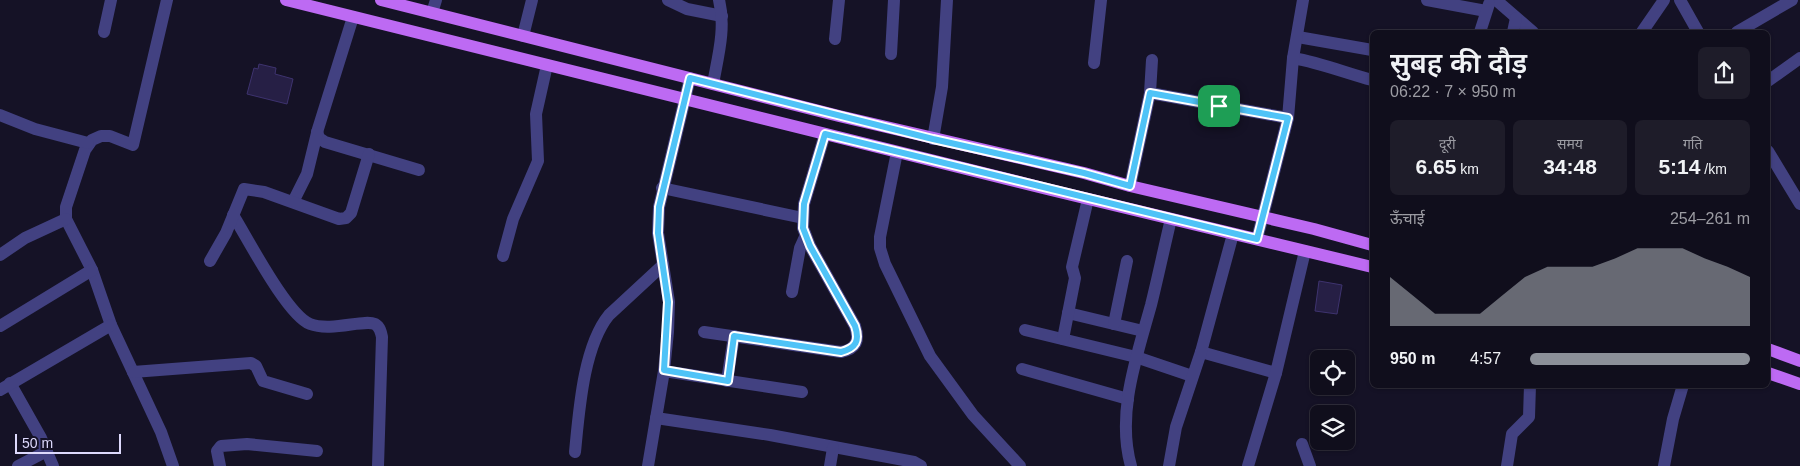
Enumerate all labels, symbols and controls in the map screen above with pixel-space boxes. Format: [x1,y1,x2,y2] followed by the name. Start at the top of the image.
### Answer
[1698,47,1750,99] button: share
[1390,48,1527,79] text: सुबह की दौड़
[1390,83,1516,100] text: 06:22 · 7 × 950 m
[1198,85,1240,127] pin
[1205,92,1233,120] icon: arrive
[1439,136,1456,152] text: दूरी
[1557,136,1583,152] text: समय
[1683,136,1702,152] text: गति
[1416,155,1456,178] text: 6.65
[1543,155,1597,178] text: 34:48
[1658,155,1700,178] text: 5:14
[1456,161,1479,177] text: km
[1700,161,1727,177] text: /km
[1390,210,1425,227] text: ऊँचाई
[1670,210,1750,227] text: 254–261 m
[1310,350,1355,450] map controls
[1310,350,1355,395] button: locate
[1390,350,1435,367] text: 950 m
[1470,350,1501,367] text: 4:57
[1310,405,1355,450] button: layers
[15,431,121,454] scale bar
[22,435,53,451] text: 50 m

